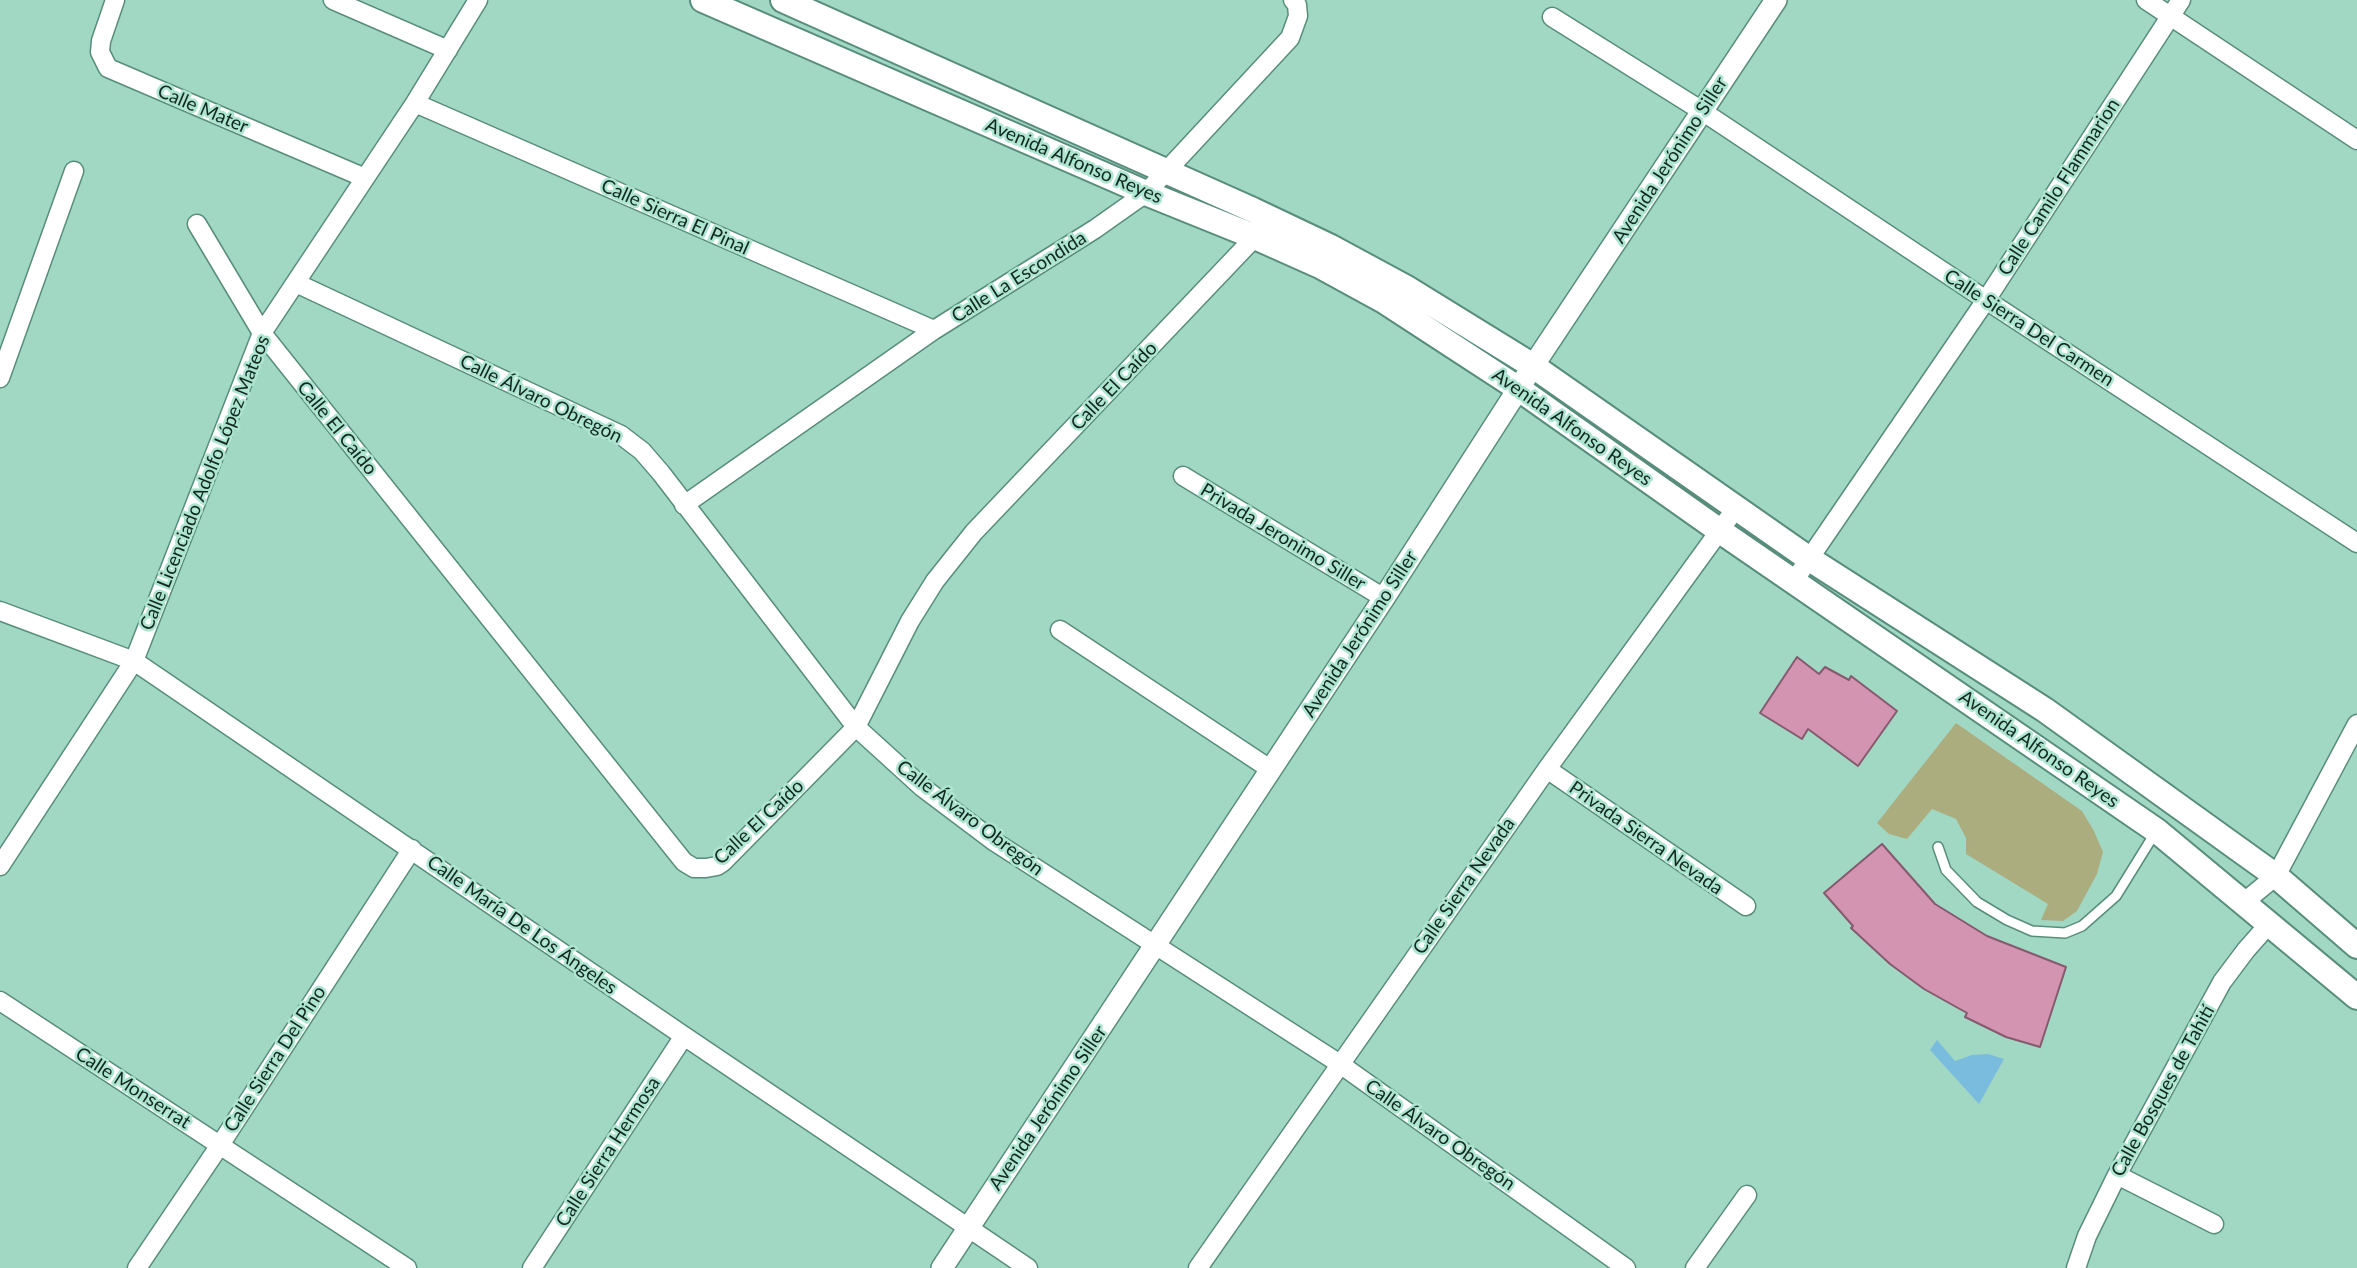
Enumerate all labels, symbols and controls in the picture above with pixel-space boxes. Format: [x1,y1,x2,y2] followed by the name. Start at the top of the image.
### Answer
[1608,72,1732,248] street label: Avenida Jerónimo Siller
[154,80,252,138] street label: Calle Mater
[1993,94,2125,280] street label: Calle Camilo Flammarion
[982,113,1166,209] street label: Avenida Alfonso Reyes
[598,174,752,260] street label: Calle Sierra El Pinal
[947,226,1091,328] street label: Calle La Escondida
[1940,265,2118,391] street label: Calle Sierra Del Carmen
[135,332,275,634] street label: Calle Licenciado Adolfo López Mateos
[1066,337,1162,435] street label: Calle El Caído
[456,350,626,448] street label: Calle Álvaro Obregón
[1488,363,1656,491] street label: Avenida Alfonso Reyes
[292,376,382,480] street label: Calle El Caído
[1196,479,1370,595] street label: Privada Jeronimo Siller
[1298,546,1422,722] street label: Avenida Jerónimo Siller
[1955,685,2123,813] street label: Avenida Alfonso Reyes
[892,755,1048,881] street label: Calle Álvaro Obregón
[709,775,809,869] street label: Calle El Caído
[1565,776,1727,900] street label: Privada Sierra Nevada
[1408,813,1520,959] street label: Calle Sierra Nevada
[423,851,621,999] street label: Calle María De Los Ángeles
[219,982,331,1136] street label: Calle Sierra Del Pino
[2106,1001,2220,1181] street label: Calle Bosques de Tahití
[984,1021,1112,1195] street label: Avenida Jerónimo Siller
[71,1042,195,1134] street label: Calle Monserrat
[551,1073,665,1231] street label: Calle Sierra Hermosa
[1361,1075,1519,1195] street label: Calle Álvaro Obregón

